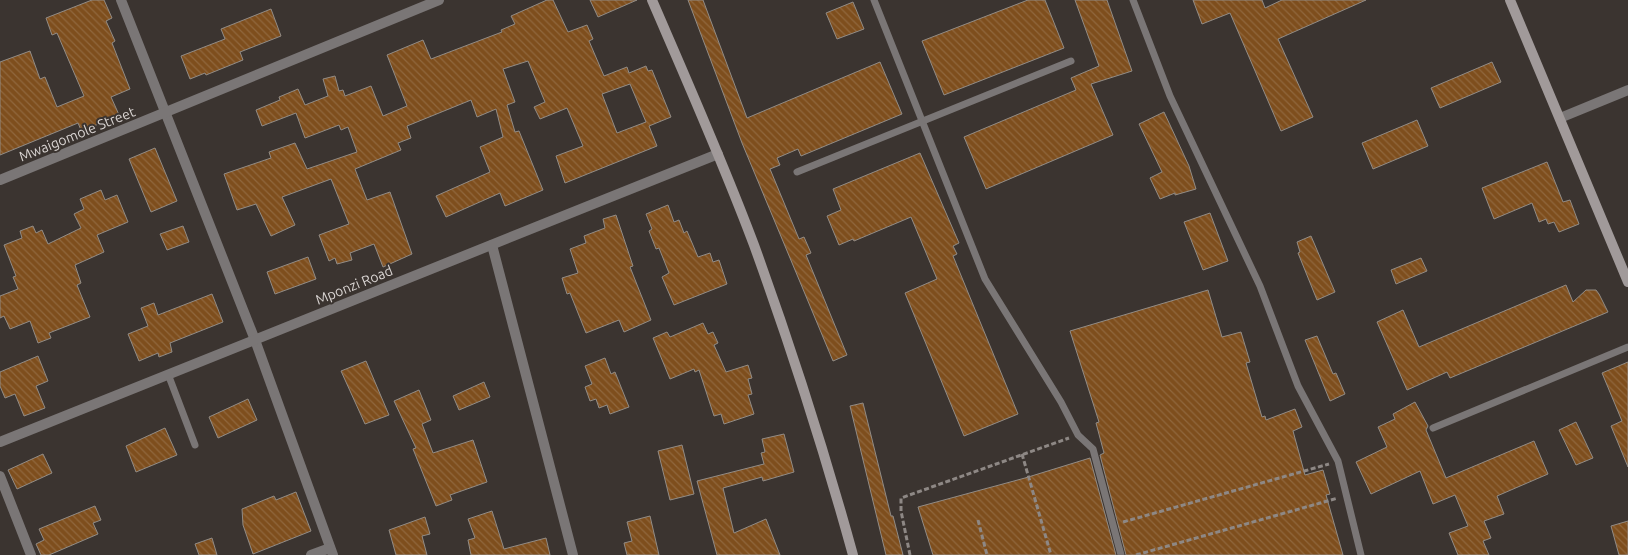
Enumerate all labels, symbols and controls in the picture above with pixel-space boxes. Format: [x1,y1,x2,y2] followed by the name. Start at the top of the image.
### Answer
[17,103,138,165] street label: Mwaigomole Street
[313,262,395,308] street label: Mponzi Road

